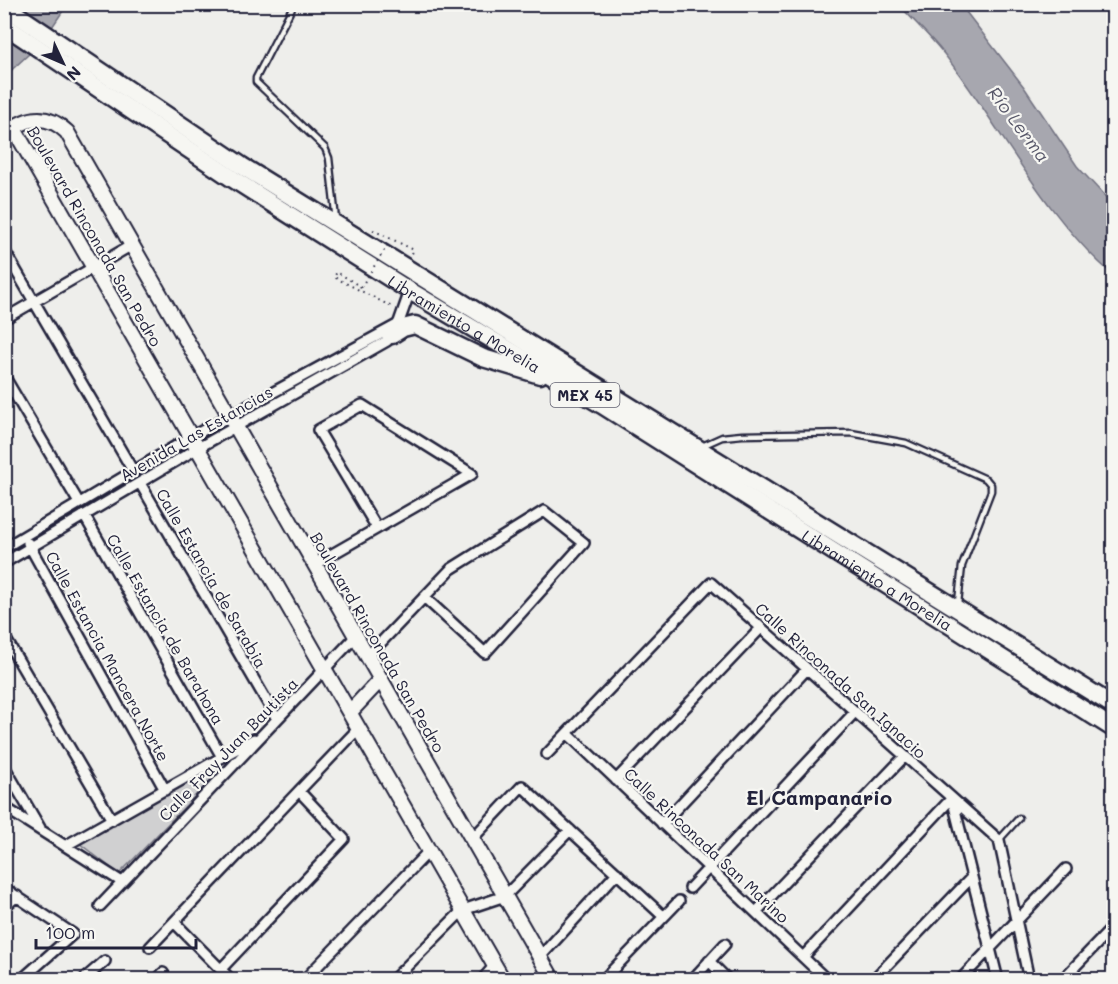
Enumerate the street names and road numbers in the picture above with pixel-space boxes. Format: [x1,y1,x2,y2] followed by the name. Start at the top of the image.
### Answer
[23,122,167,350] street label: Boulevard Rinconada San Pedro
[385,270,545,377] street label: Libramiento a Morelia
[116,381,276,485] street label: Avenida Las Estancias
[550,383,620,407] road number: MEX 45
[152,484,272,672] street label: Calle Estancia de Sarabia
[799,524,957,635] street label: Libramiento a Morelia
[306,528,450,756] street label: Boulevard Rinconada San Pedro
[103,530,229,728] street label: Calle Estancia de Barahona
[41,547,175,765] street label: Calle Estancia Mancera Norte
[751,597,931,763] street label: Calle Rinconada San Ignacio
[154,673,302,825] street label: Calle Fray Juan Bautista
[620,763,794,927] street label: Calle Rinconada San Marino

